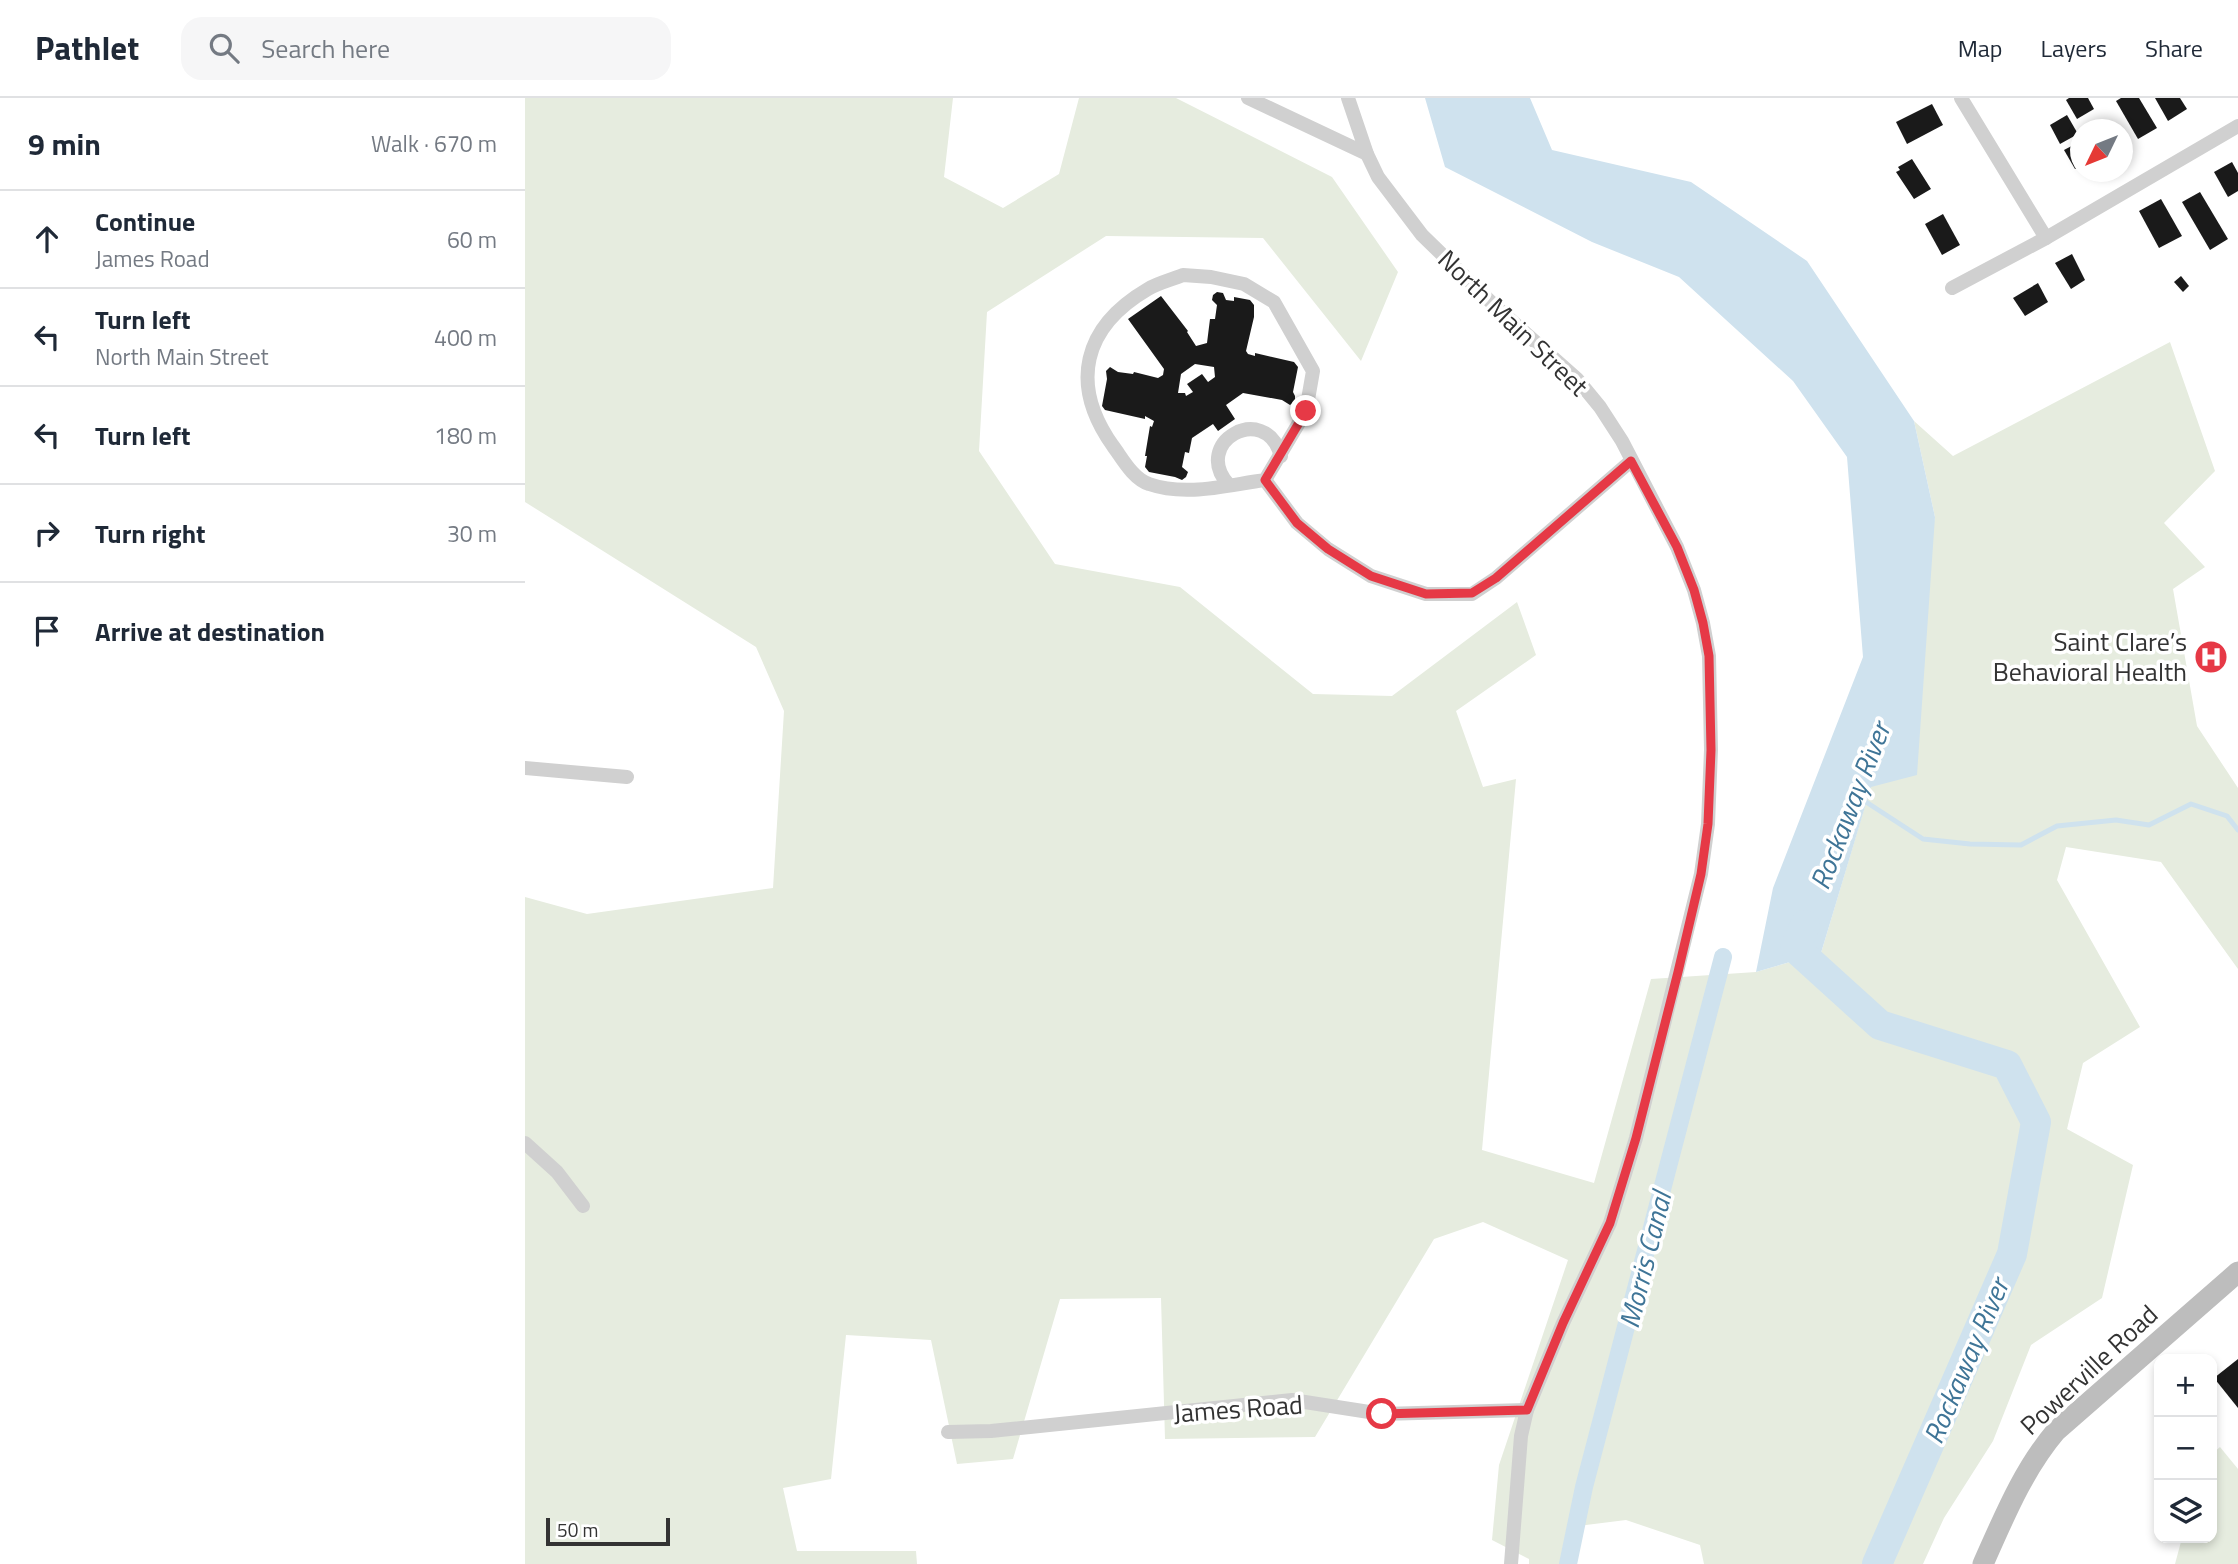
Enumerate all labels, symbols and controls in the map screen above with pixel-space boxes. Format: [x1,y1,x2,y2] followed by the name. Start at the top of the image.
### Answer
[181,17,671,80] search box
[35,23,139,73] text: Pathlet
[205,29,243,67] icon: search
[261,29,390,68] text: Search here
[1958,30,2003,66] text: Map
[2041,30,2107,66] text: Layers
[2145,30,2203,66] text: Share
[2070,119,2133,182] north arrow
[28,121,101,167] text: 9 min
[371,126,497,161] text: Walk · 670 m
[95,202,195,241] text: Continue
[28,220,66,258] icon: ahead
[447,222,497,257] text: 60 m
[1429,240,1597,405] street label: North Main Street
[95,241,210,276] text: James Road
[95,300,190,339] text: Turn left
[28,318,66,356] icon: left
[434,320,497,355] text: 400 m
[95,339,269,374] text: North Main Street
[1290,395,1321,426] route end
[28,416,66,454] icon: left
[95,416,190,455] text: Turn left
[434,418,497,453] text: 180 m
[28,514,66,552] icon: right
[95,514,206,553] text: Turn right
[447,516,497,551] text: 30 m
[28,612,66,650] icon: arrive
[95,612,325,651] text: Arrive at destination
[1993,622,2187,691] place label: Saint Clare’s Behavioral Health
[2192,638,2230,676] hospital icon: Saint Clare’s Behavioral Health
[1798,713,1902,896] water label: Rockaway River
[1607,1184,1683,1333] water label: Morris Canal
[1911,1269,2021,1450] water label: Rockaway River
[2011,1295,2166,1444] street label: Powerville Road
[2154,1354,2217,1543] map controls
[2154,1354,2217,1417] button: +
[1172,1385,1304,1432] street label: James Road
[1366,1398,1397,1429] route start
[2154,1417,2217,1480] button: −
[2154,1480,2217,1543] button: layers
[546,1515,670,1547] scale bar
[557,1515,598,1544] text: 50 m

